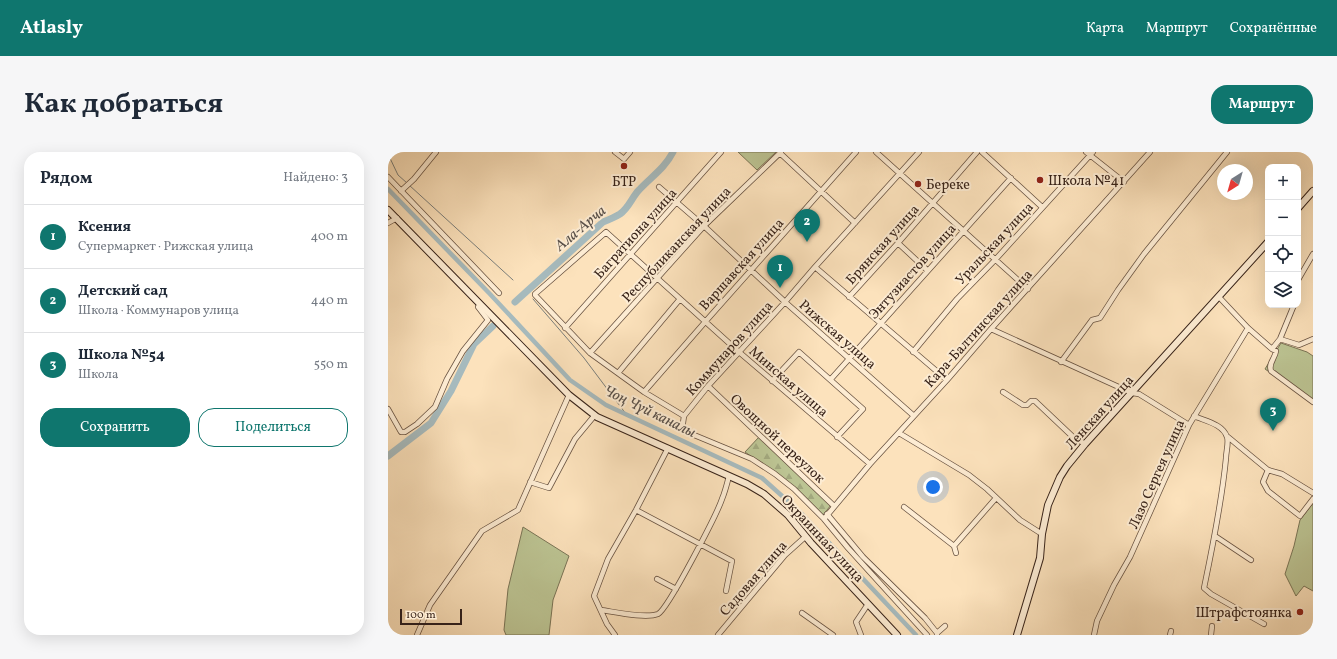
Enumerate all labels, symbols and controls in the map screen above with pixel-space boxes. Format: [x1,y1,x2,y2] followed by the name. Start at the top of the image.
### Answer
[20,15,83,41] text: Atlasly
[1086,19,1124,38] text: Карта
[1146,19,1208,38] text: Маршрут
[1230,19,1317,38] text: Сохранённые
[24,85,223,124] text: Как добраться
[1211,85,1313,124] button: Маршрут
[619,161,629,171] marker: БТР
[1217,164,1253,200] north arrow
[1265,164,1301,308] map controls
[1265,164,1301,200] button: +
[40,167,93,190] text: Рядом
[283,169,348,187] text: Найдено: 3
[1048,172,1124,191] place label: Школа №41
[612,173,636,192] place label: БТР
[1035,175,1045,185] marker: Школа №41
[926,176,970,195] place label: Береке
[913,179,923,189] marker: Береке
[618,183,736,307] street label: Республиканская улица
[590,185,682,283] street label: Багратиона улица
[952,198,1039,290] street label: Уральская улица
[1265,200,1301,236] button: −
[550,201,611,258] water label: Ала-Арча
[842,201,924,289] street label: Брянская улица
[794,209,820,242] pin: 2
[695,215,789,315] street label: Варшавская улица
[78,217,131,238] text: Ксения
[865,220,961,324] street label: Энтузиастов улица
[50,228,56,246] text: 1
[311,228,348,246] text: 400 m
[1265,236,1301,272] button: locate
[78,238,254,256] text: Супермаркет · Рижская улица
[767,255,793,288] pin: 1
[921,266,1037,392] street label: Кара-Балтинская улица
[1265,272,1301,308] button: layers
[78,281,168,302] text: Детский сад
[50,292,56,310] text: 2
[311,292,348,310] text: 440 m
[794,296,880,374] street label: Рижская улица
[682,297,778,401] street label: Коммунаров улица
[78,302,239,320] text: Школа · Коммунаров улица
[744,342,832,422] street label: Минская улица
[78,345,165,366] text: Школа №54
[50,356,56,374] text: 3
[314,356,348,374] text: 550 m
[78,366,118,384] text: Школа
[1062,372,1139,454] street label: Ленская улица
[600,381,699,444] water label: Чоң Чүй каналы
[725,390,829,488] street label: Овощной переулок
[1260,398,1286,431] pin: 3
[40,408,190,447] button: Сохранить
[198,408,348,447] button: Поделиться
[1125,417,1190,532] street label: Лазо Сергея улица
[923,477,943,497] your location
[776,491,868,587] street label: Окраинная улица
[716,537,792,621] street label: Садовая улица
[1195,604,1292,623] place label: Штрафстоянка
[400,607,462,626] scale bar
[1295,607,1305,617] marker: Штрафстоянка
[406,608,436,623] text: 100 m

